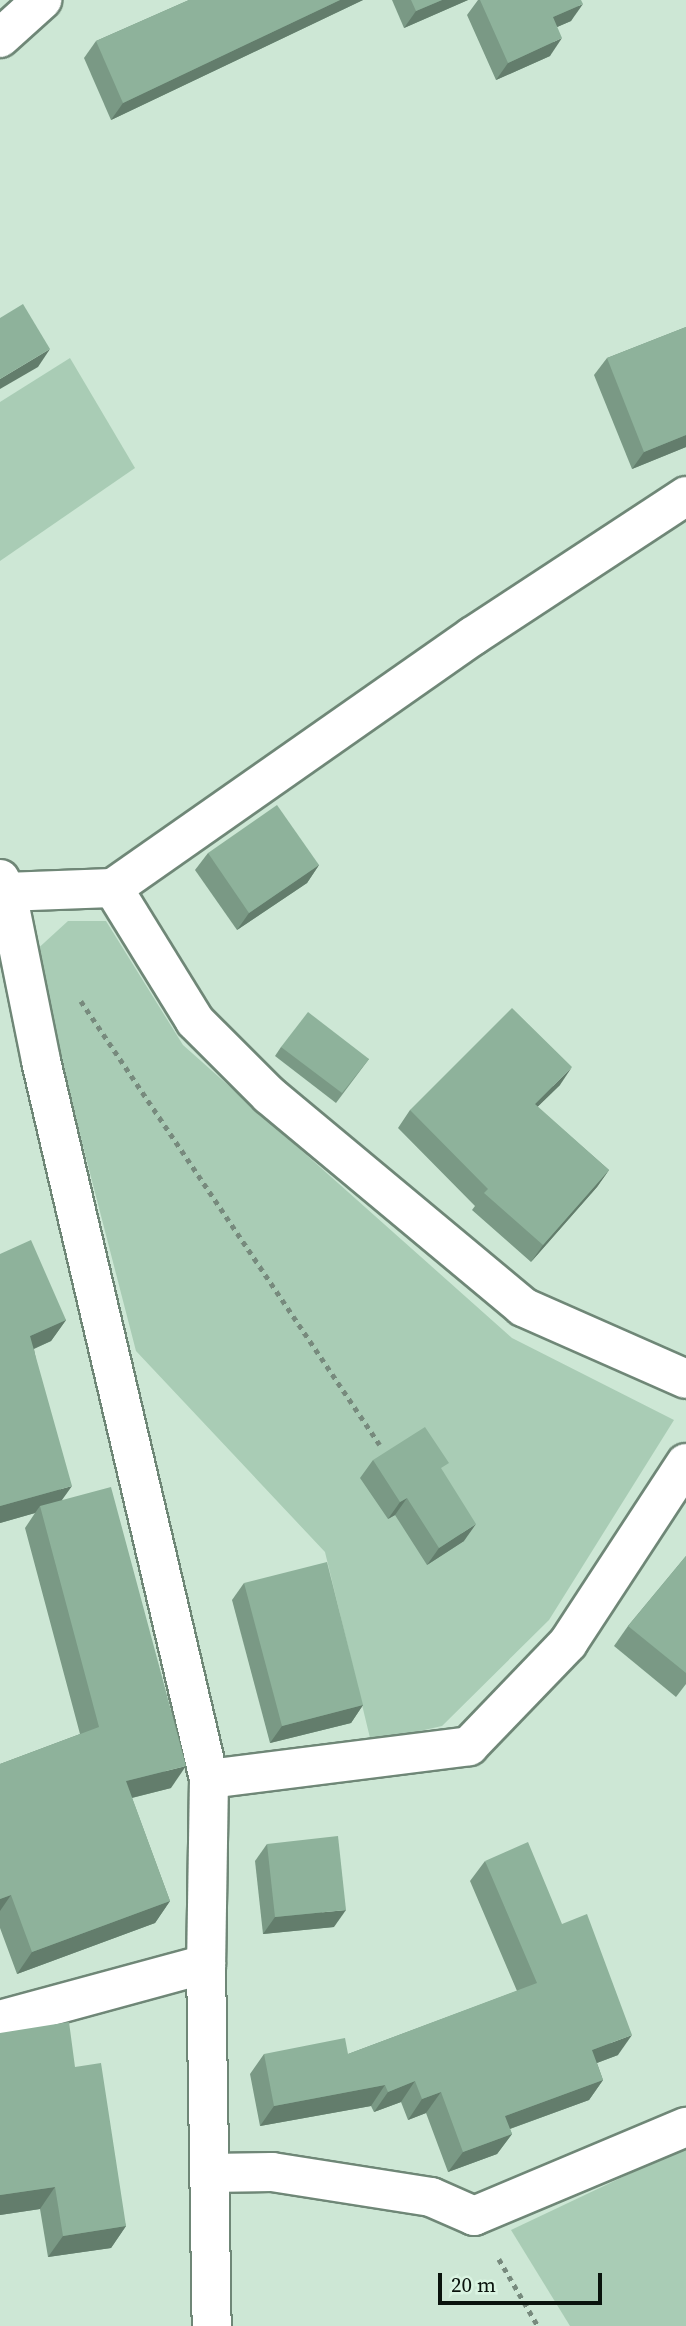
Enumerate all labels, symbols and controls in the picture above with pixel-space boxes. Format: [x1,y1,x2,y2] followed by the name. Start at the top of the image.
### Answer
[441,2260,606,2304] scale bar
[451,2270,496,2299] text: 20 m

